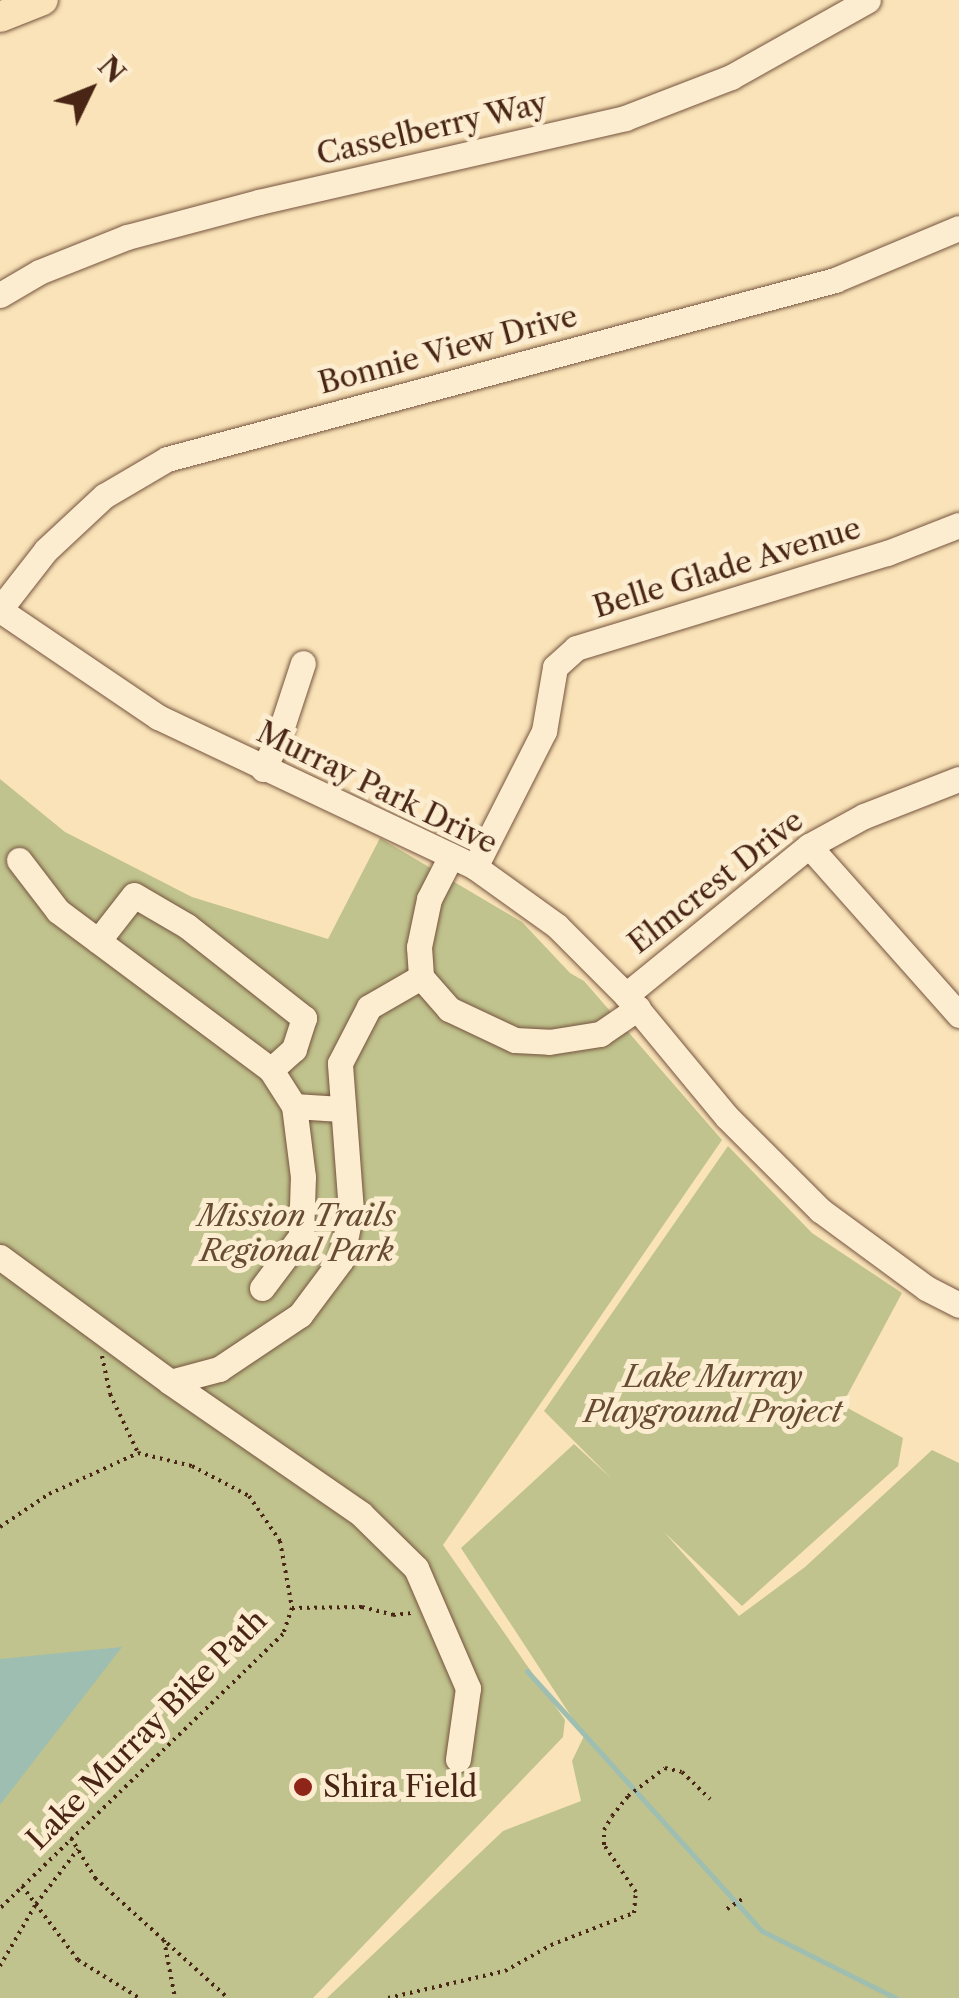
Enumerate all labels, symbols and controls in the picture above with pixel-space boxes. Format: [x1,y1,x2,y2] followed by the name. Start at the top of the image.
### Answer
[40,40,140,140] north arrow
[91,49,133,90] text: N
[312,85,552,173] street label: Casselberry Way
[314,298,582,402] street label: Bonnie View Drive
[588,510,866,626] street label: Belle Glade Avenue
[250,714,504,862] street label: Murray Park Drive
[621,803,811,961] street label: Elmcrest Drive
[198,1198,396,1268] park label: Mission Trails Regional Park
[584,1359,842,1430] park label: Lake Murray Playground Project
[19,1602,275,1858] street label: Lake Murray Bike Path
[323,1769,478,1805] place label: Shira Field
[292,1776,314,1798] marker: Shira Field

